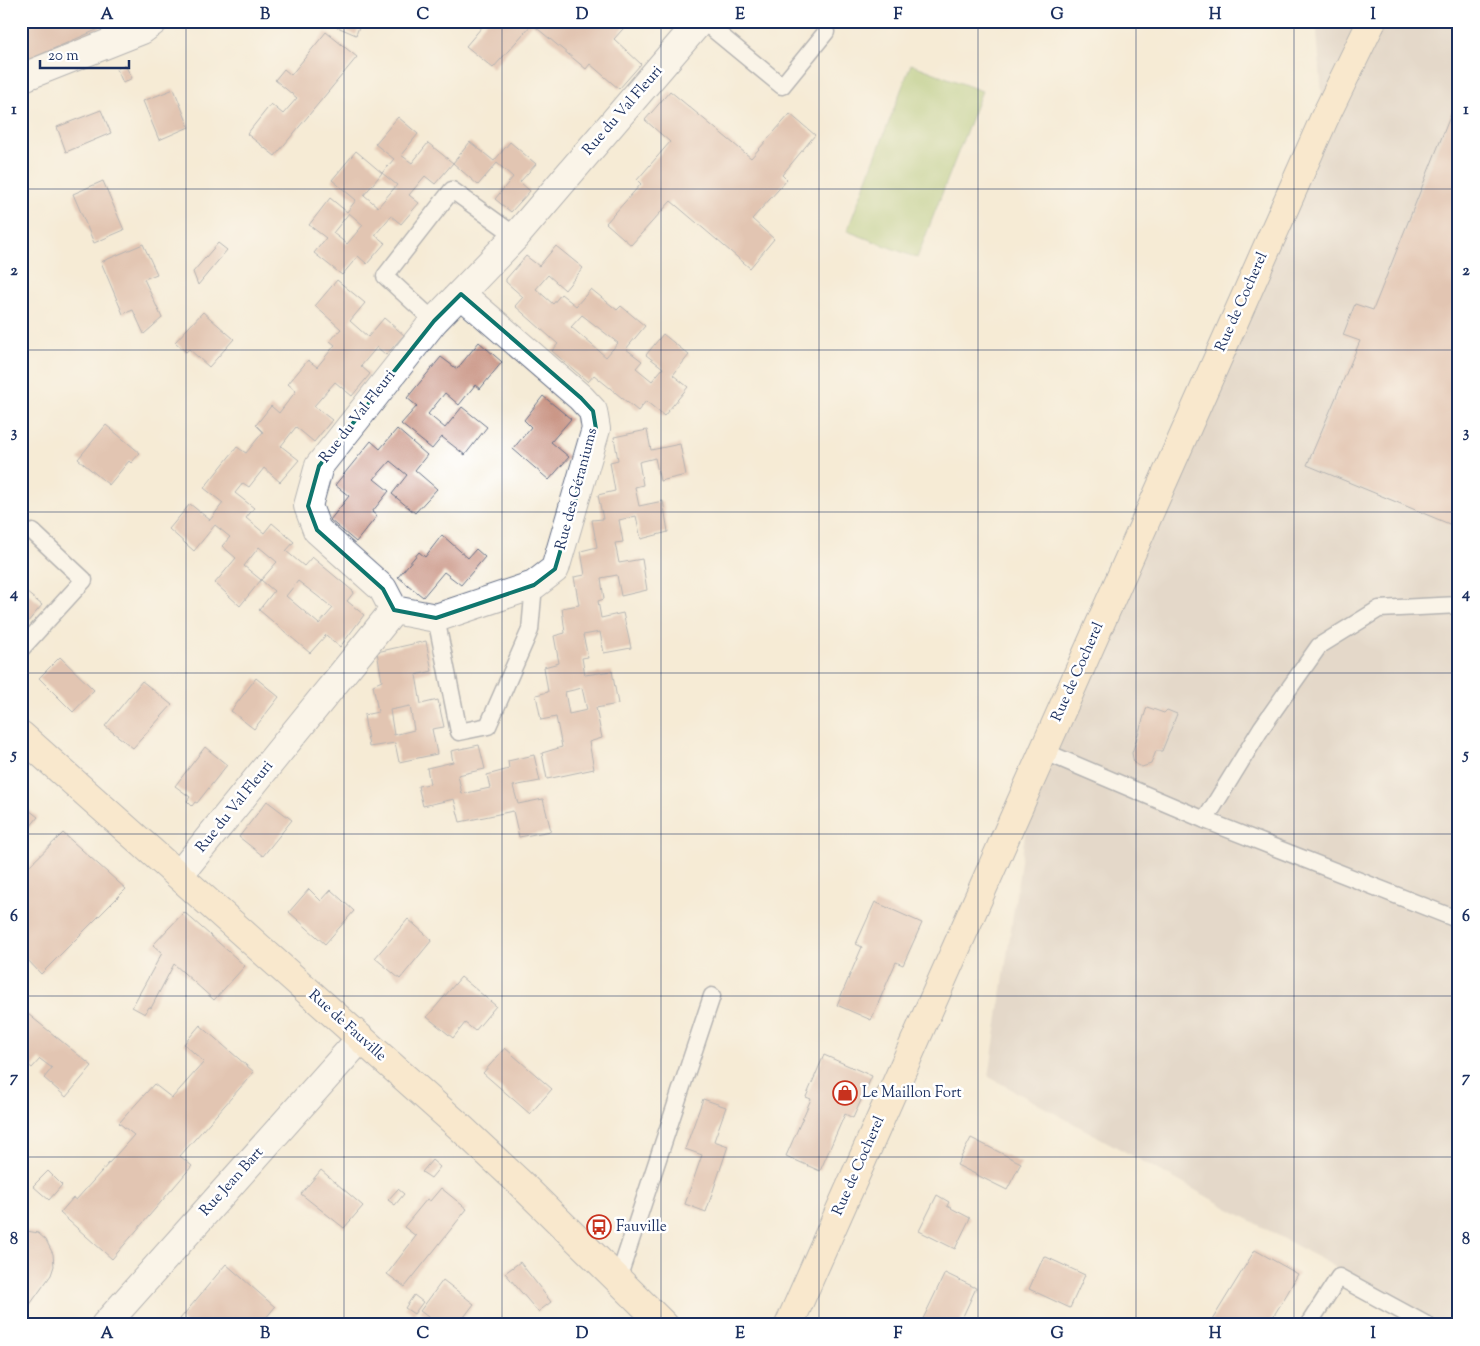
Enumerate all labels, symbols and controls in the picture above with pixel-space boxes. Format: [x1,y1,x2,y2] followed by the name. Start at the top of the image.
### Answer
[101,4,114,27] text: A
[260,4,270,27] text: B
[417,4,430,27] text: C
[576,4,589,27] text: D
[735,4,745,27] text: E
[894,4,903,27] text: F
[1050,4,1064,27] text: G
[1209,4,1222,27] text: H
[1370,4,1376,27] text: I
[40,38,129,70] scale bar
[48,46,79,67] text: 20 m
[578,62,668,160] street label: Rue du Val Fleuri
[11,99,17,122] text: 1
[1463,99,1469,122] text: 1
[1211,249,1273,355] street label: Rue de Cocherel
[10,260,18,283] text: 2
[1462,260,1470,283] text: 2
[315,366,401,468] street label: Rue du Val Fleuri
[11,422,18,445] text: 3
[1463,422,1470,445] text: 3
[551,426,603,552] street label: Rue des Géraniums
[9,583,18,606] text: 4
[1461,583,1470,606] text: 4
[1047,619,1109,725] street label: Rue de Cocherel
[9,744,17,767] text: 5
[1461,744,1469,767] text: 5
[191,757,279,857] street label: Rue du Val Fleuri
[10,906,18,929] text: 6
[1462,906,1470,929] text: 6
[303,985,391,1067] street label: Rue de Fauville
[10,1067,19,1090] text: 7
[1462,1067,1471,1090] text: 7
[832,1080,858,1106] shop icon: Le Maillon Fort
[862,1083,962,1104] place label: Le Maillon Fort
[828,1113,890,1219] street label: Rue de Cocherel
[195,1143,269,1221] street label: Rue Jean Bart
[586,1214,612,1240] bus stop icon: Fauville
[616,1217,667,1238] place label: Fauville
[10,1229,18,1252] text: 8
[1462,1229,1470,1252] text: 8
[101,1323,114,1346] text: A
[260,1323,270,1346] text: B
[417,1323,430,1346] text: C
[576,1323,589,1346] text: D
[735,1323,745,1346] text: E
[894,1323,903,1346] text: F
[1050,1323,1064,1346] text: G
[1209,1323,1222,1346] text: H
[1370,1323,1376,1346] text: I

